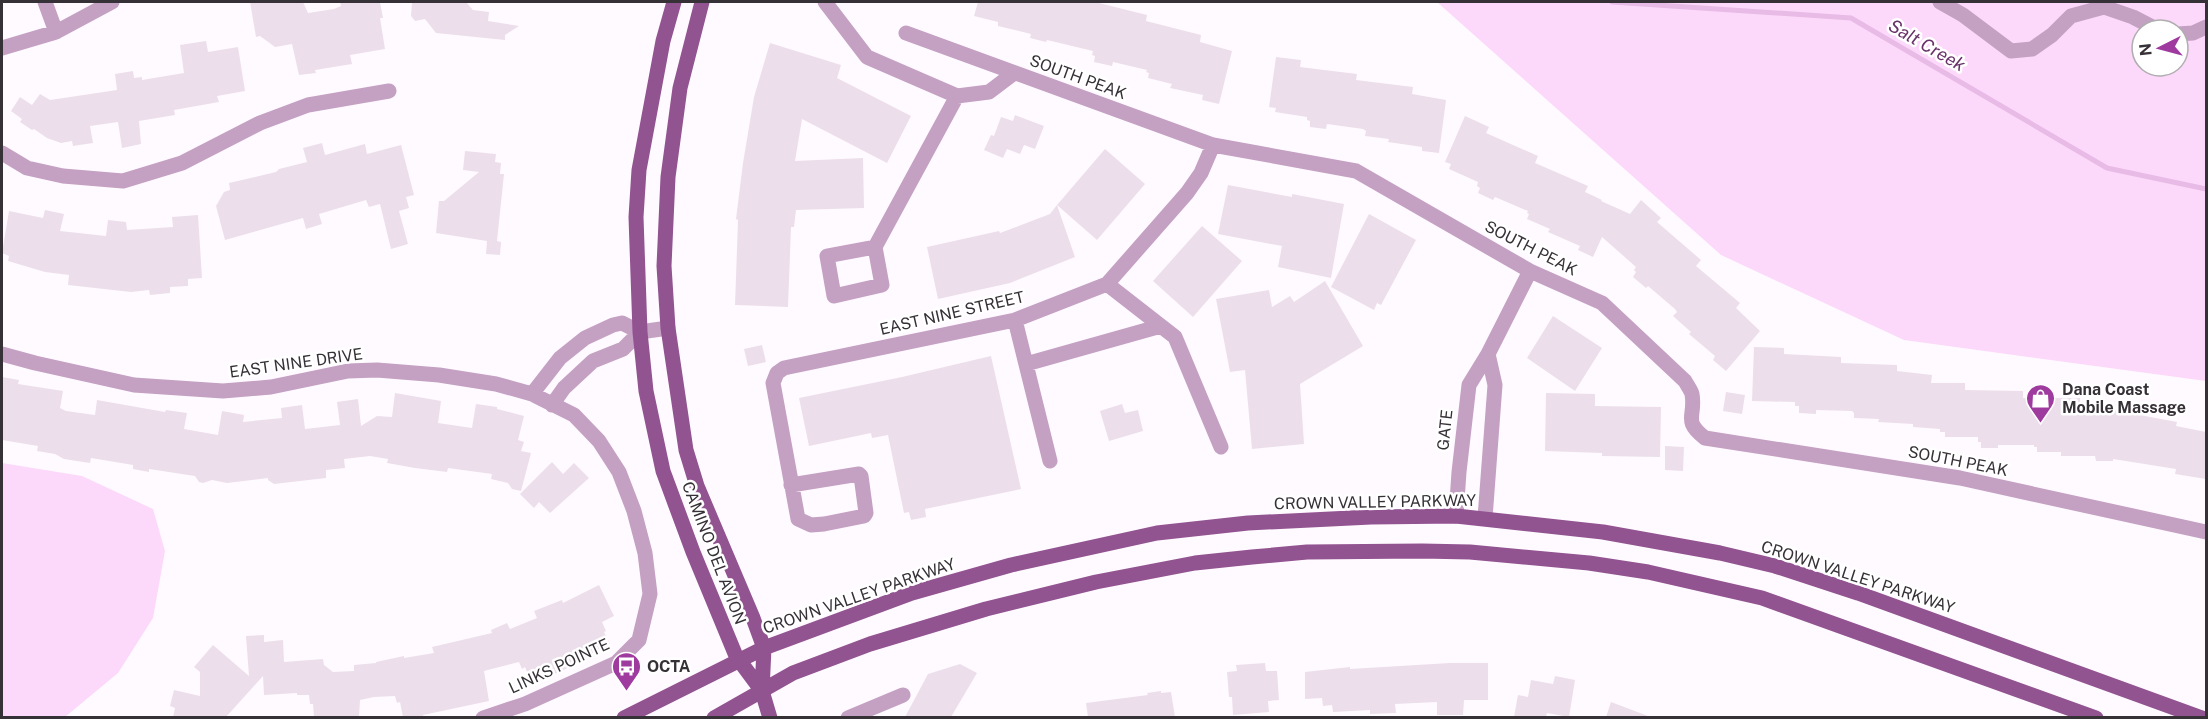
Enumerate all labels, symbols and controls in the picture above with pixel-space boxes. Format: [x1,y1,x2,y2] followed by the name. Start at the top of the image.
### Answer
[1885,15,1969,75] water label: Salt Creek
[2130,18,2190,78] north arrow
[2135,42,2156,57] text: N
[1027,51,1129,103] street label: SOUTH PEAK
[1482,217,1580,279] street label: SOUTH PEAK
[878,287,1027,339] street label: EAST NINE STREET
[228,344,364,382] street label: EAST NINE DRIVE
[2062,380,2186,417] place label: Dana Coast Mobile Massage
[2025,382,2057,424] shop icon: Dana Coast Mobile Massage
[1433,409,1457,451] street label: GATE
[1907,442,2010,480] street label: SOUTH PEAK
[678,479,750,627] street label: CAMINO DEL AVION
[1274,491,1477,513] street label: CROWN VALLEY PARKWAY
[1759,537,1957,617] street label: CROWN VALLEY PARKWAY
[760,554,958,638] street label: CROWN VALLEY PARKWAY
[506,634,612,698] street label: LINKS POINTE
[610,650,642,692] bus stop icon: OCTA
[647,657,691,676] place label: OCTA

